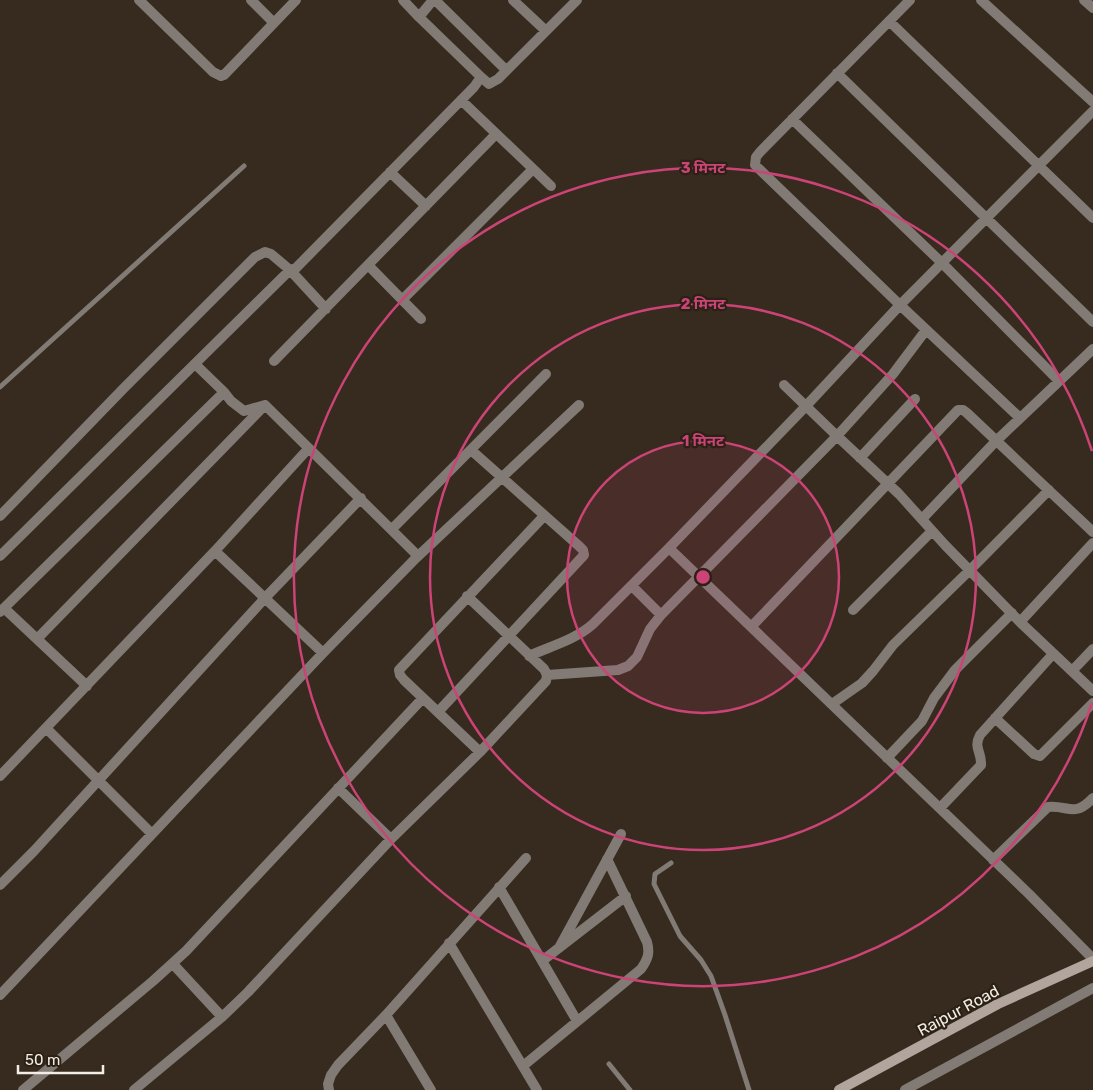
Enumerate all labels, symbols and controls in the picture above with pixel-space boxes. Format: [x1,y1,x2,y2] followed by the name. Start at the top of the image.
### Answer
[681,159,726,177] text: 3 मिनट
[681,295,726,313] text: 2 मिनट
[682,432,725,450] text: 1 मिनट
[694,568,712,586] centre of rings
[914,981,1002,1040] street label: Raipur Road
[18,1042,102,1074] scale bar
[25,1051,60,1069] text: 50 m

